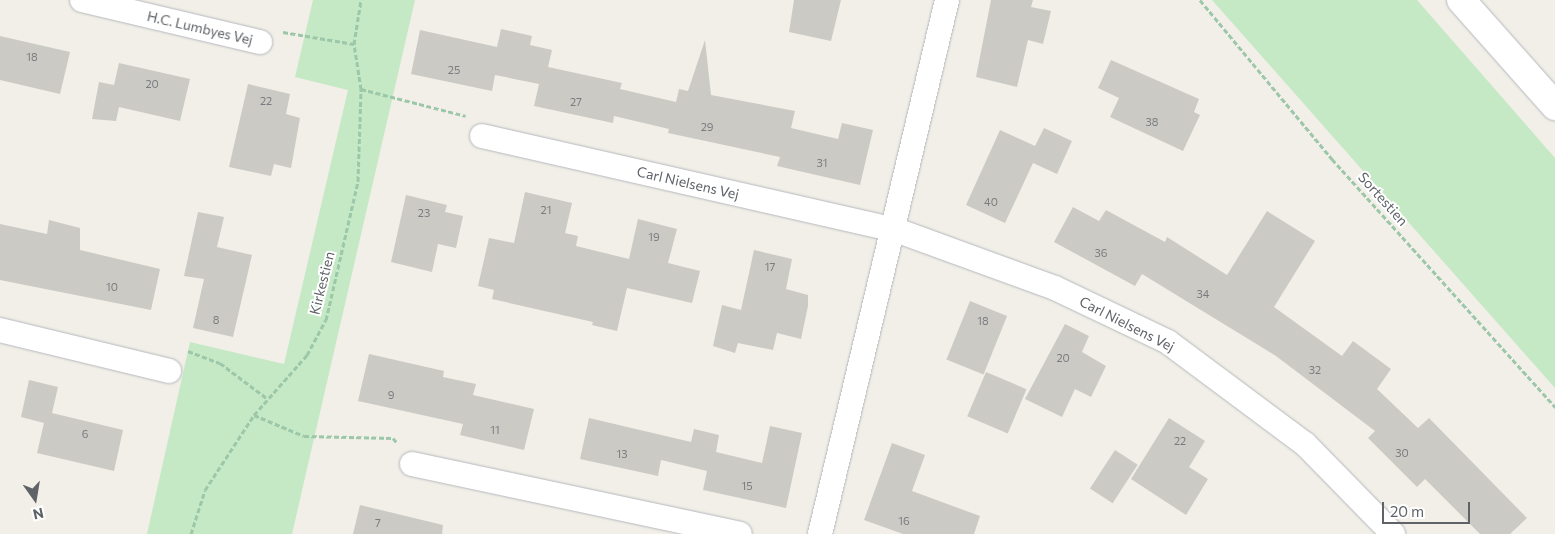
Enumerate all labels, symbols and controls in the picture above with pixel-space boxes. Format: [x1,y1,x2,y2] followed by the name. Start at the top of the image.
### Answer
[145,8,255,48] street label: H.C. Lumbyes Vej
[26,50,38,64] house number: 18
[448,63,460,77] house number: 25
[145,77,159,91] house number: 20
[260,94,272,108] house number: 22
[570,95,582,109] house number: 27
[1146,115,1158,129] house number: 38
[701,120,713,134] house number: 29
[817,156,827,170] house number: 31
[635,163,741,203] street label: Carl Nielsens Vej
[1355,169,1411,229] street label: Sortestien
[984,195,998,209] house number: 40
[541,203,551,217] house number: 21
[418,206,430,220] house number: 23
[648,230,660,244] house number: 19
[1095,246,1107,260] house number: 36
[306,250,338,316] street label: Kirkestien
[765,260,775,274] house number: 17
[106,280,118,294] house number: 10
[1197,287,1209,301] house number: 34
[1077,293,1177,355] street label: Carl Nielsens Vej
[213,313,219,327] house number: 8
[977,314,989,328] house number: 18
[1056,351,1070,365] house number: 20
[1309,363,1321,377] house number: 32
[388,388,394,402] house number: 9
[490,423,500,437] house number: 11
[82,427,88,441] house number: 6
[1174,434,1186,448] house number: 22
[1395,446,1409,460] house number: 30
[617,447,627,461] house number: 13
[10,474,60,524] north arrow
[741,479,753,493] house number: 15
[1385,492,1472,524] scale bar
[1390,502,1424,520] text: 20 m
[31,505,46,524] text: N
[898,514,910,528] house number: 16
[375,516,381,530] house number: 7

